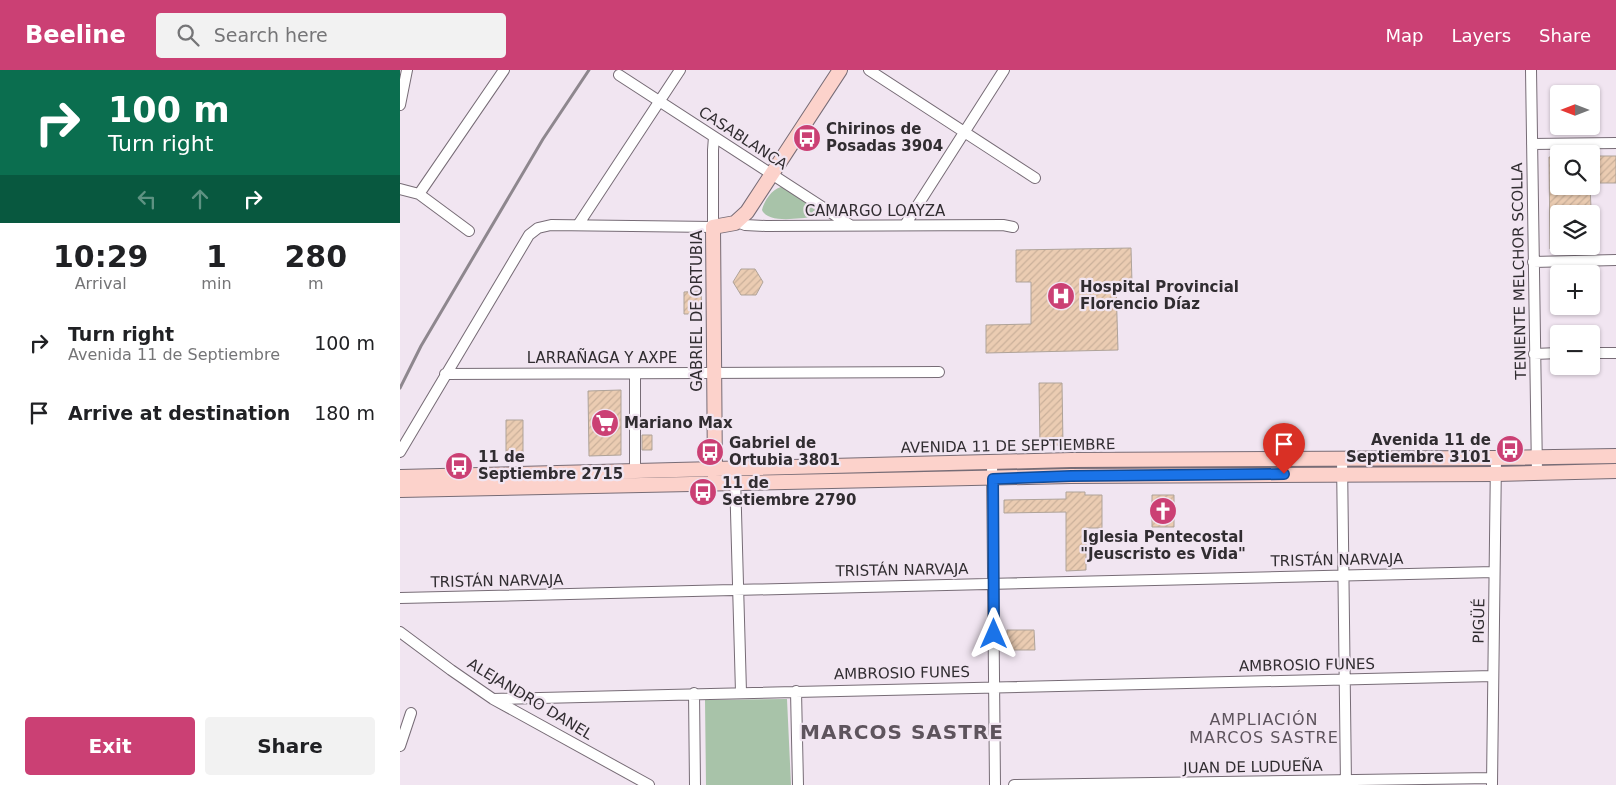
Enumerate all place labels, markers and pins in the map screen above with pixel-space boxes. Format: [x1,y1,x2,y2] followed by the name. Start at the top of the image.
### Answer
[826,120,943,155] place label: Chirinos de Posadas 3904
[792,123,822,153] bus stop icon: Chirinos de Posadas 3904
[1080,278,1239,313] place label: Hospital Provincial Florencio Díaz
[1046,281,1076,311] hospital icon: Hospital Provincial Florencio Díaz
[590,408,620,438] supermarket icon: Mariano Max
[624,414,733,432] place label: Mariano Max
[1263,423,1305,474] pin
[1346,431,1491,466] place label: Avenida 11 de Septiembre 3101
[729,434,840,469] place label: Gabriel de Ortubia 3801
[1495,434,1525,464] bus stop icon: Avenida 11 de Septiembre 3101
[695,437,725,467] bus stop icon: Gabriel de Ortubia 3801
[478,448,623,483] place label: 11 de Septiembre 2715
[444,451,474,481] bus stop icon: 11 de Septiembre 2715
[722,474,856,509] place label: 11 de Setiembre 2790
[688,477,718,507] bus stop icon: 11 de Setiembre 2790
[1148,496,1178,526] church icon: Iglesia Pentecostal "Jeuscristo es Vida"
[1080,528,1246,563] place label: Iglesia Pentecostal "Jeuscristo es Vida"

